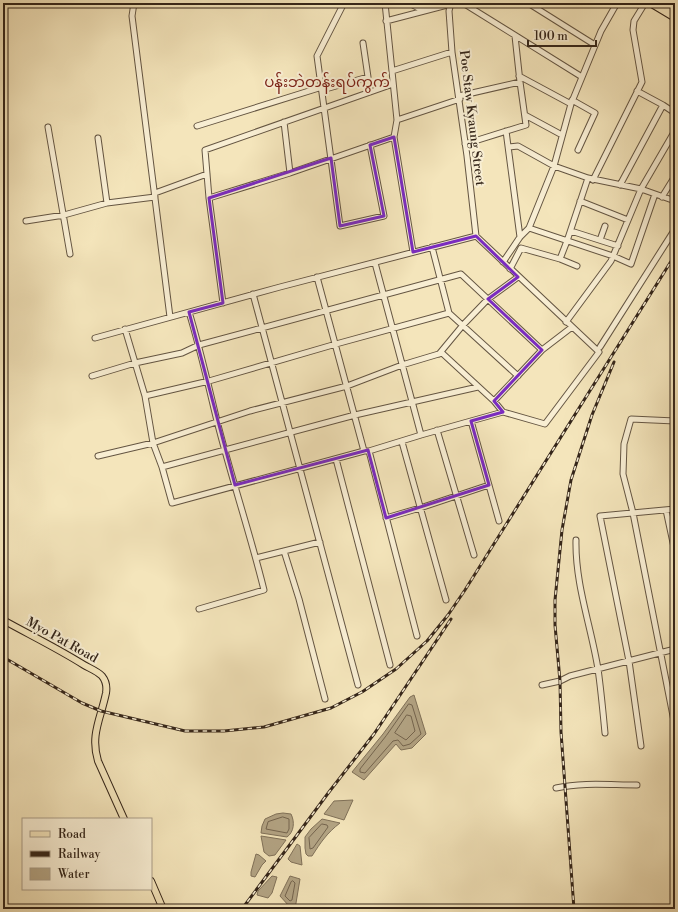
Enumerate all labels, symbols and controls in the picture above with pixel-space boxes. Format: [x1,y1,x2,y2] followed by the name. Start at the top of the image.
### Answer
[528,22,596,48] scale bar
[534,29,568,44] text: 100 m
[456,49,488,187] street label: Poe Staw Kyaung Street
[264,72,390,94] district label: ပန်းဘဲတန်းရပ်ကွက်
[23,614,101,667] street label: Myo Pat Road
[22,818,152,890] legend
[58,827,86,842] text: Road
[58,847,100,862] text: Railway
[57,867,90,882] text: Water

